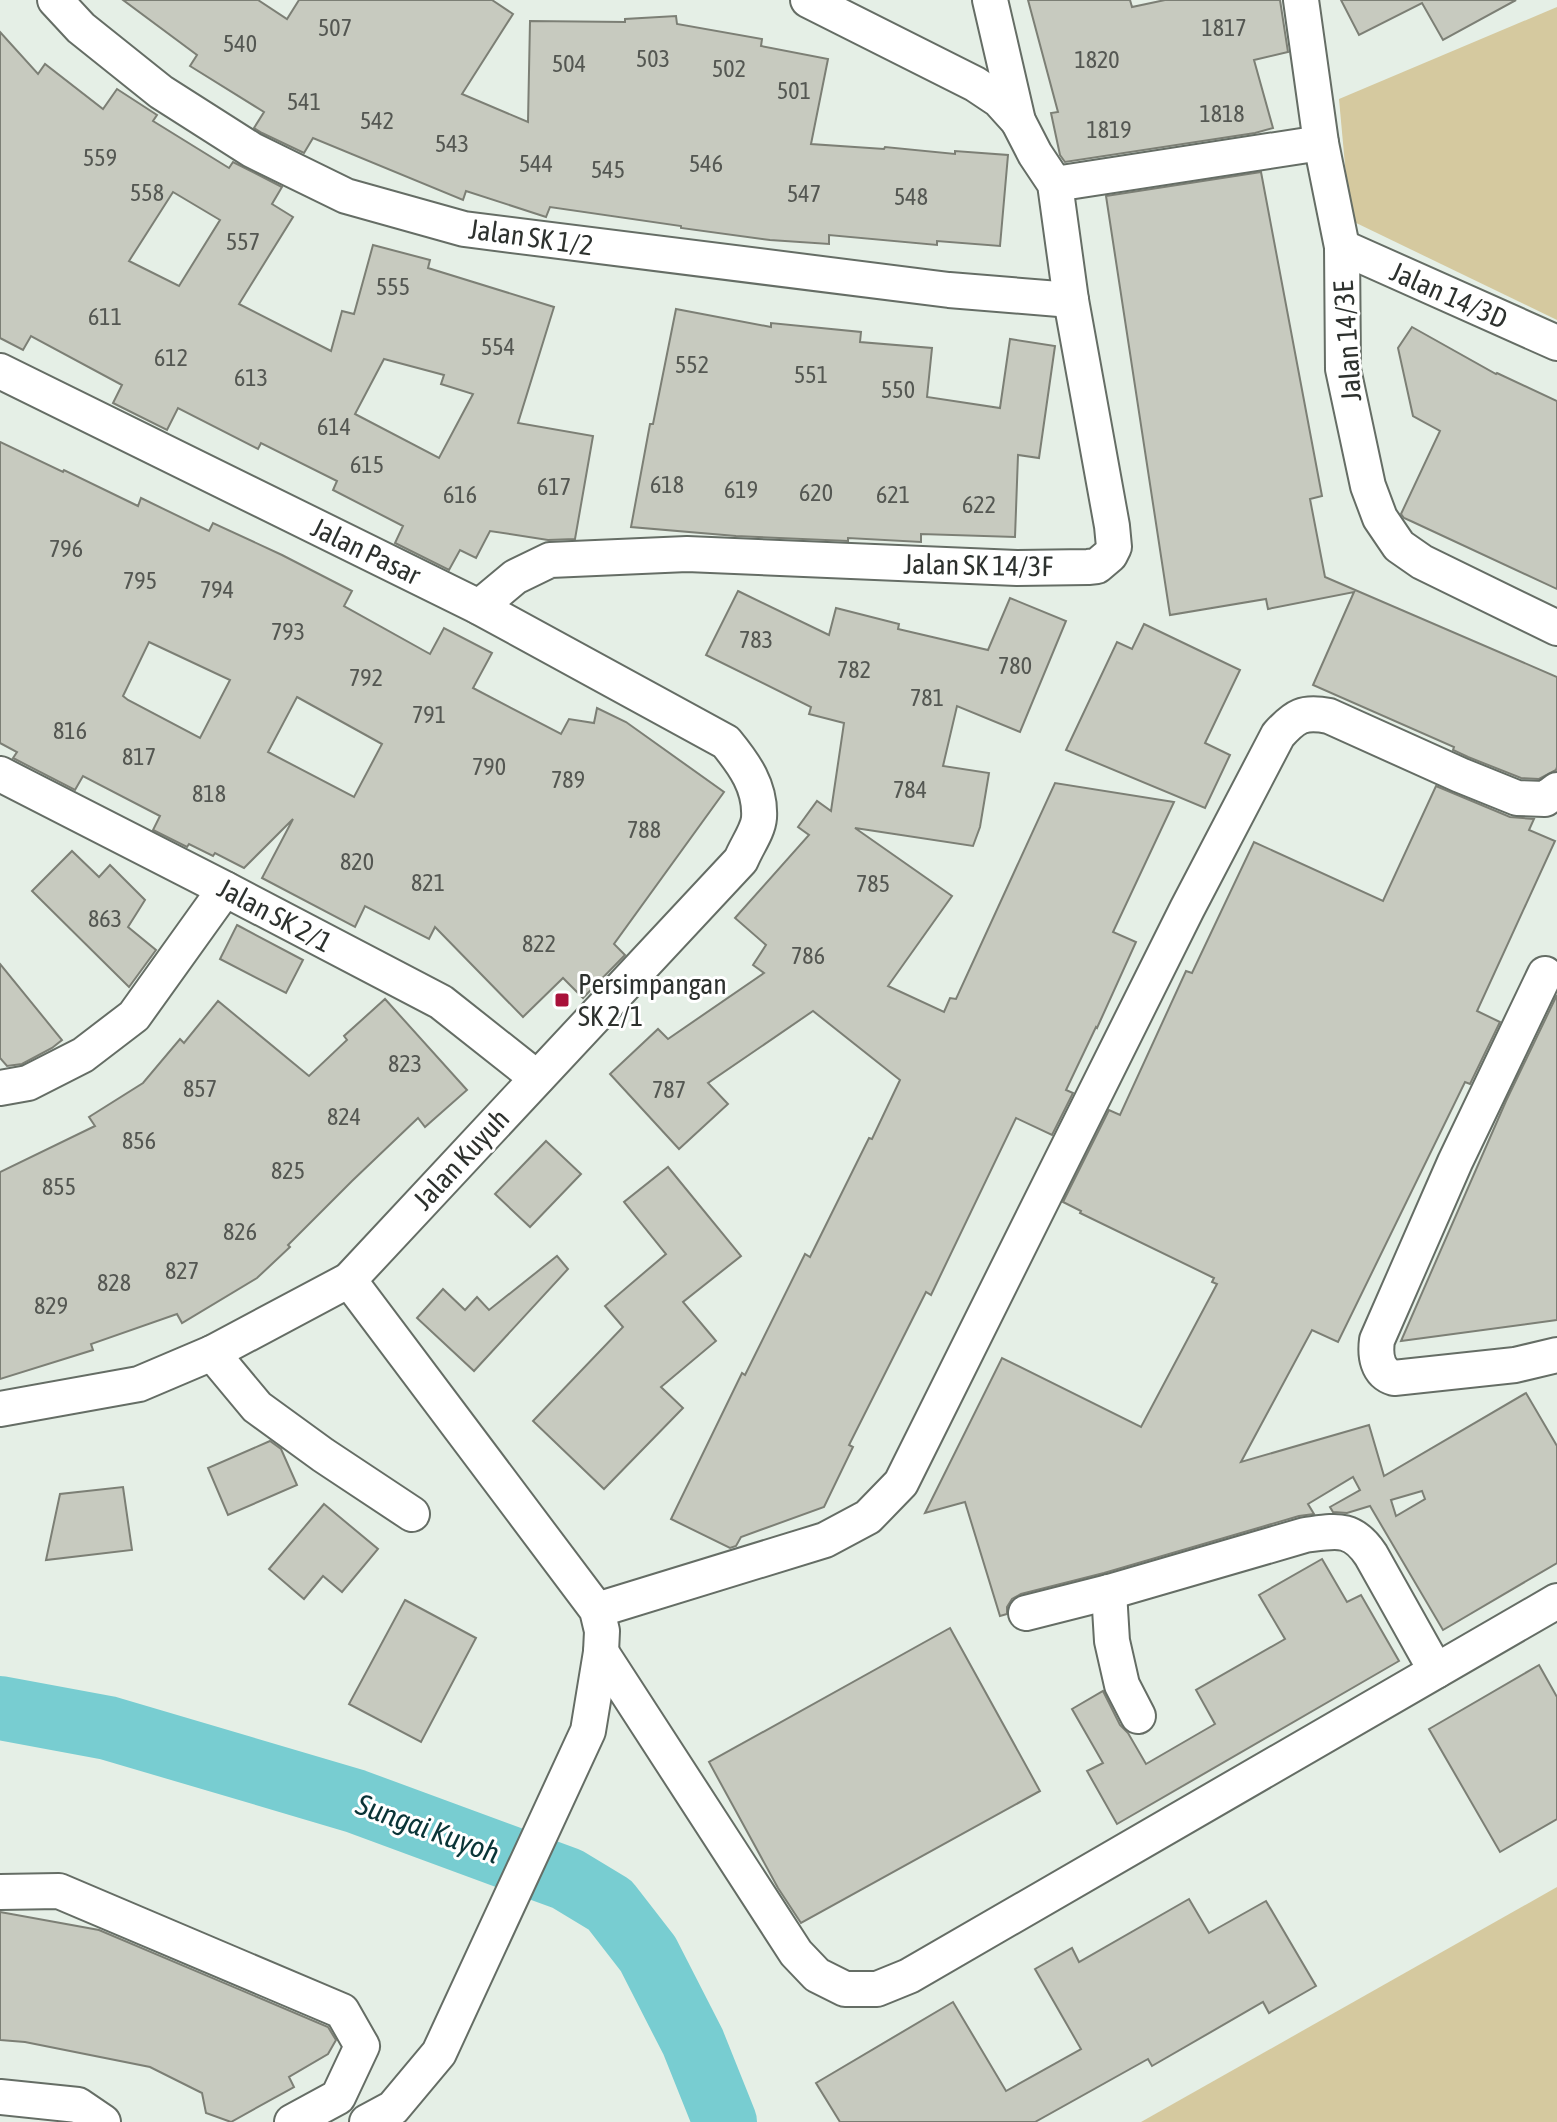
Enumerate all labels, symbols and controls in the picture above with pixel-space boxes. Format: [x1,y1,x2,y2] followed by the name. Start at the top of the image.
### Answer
[318,14,352,41] house number: 507
[1201,14,1247,41] house number: 1817
[223,30,257,57] house number: 540
[636,45,670,72] house number: 503
[1074,46,1120,73] house number: 1820
[552,50,586,77] house number: 504
[712,55,746,82] house number: 502
[777,77,811,104] house number: 501
[287,88,321,115] house number: 541
[1199,100,1245,127] house number: 1818
[360,107,394,134] house number: 542
[1086,116,1132,143] house number: 1819
[435,130,469,157] house number: 543
[83,144,117,171] house number: 559
[519,150,553,177] house number: 544
[689,150,723,177] house number: 546
[591,156,625,183] house number: 545
[130,179,164,206] house number: 558
[787,180,821,207] house number: 547
[894,183,928,210] house number: 548
[467,212,595,262] street label: Jalan SK 1/2
[226,228,260,255] house number: 557
[1386,255,1512,335] street label: Jalan 14/3D
[376,273,410,300] house number: 555
[1327,280,1367,402] street label: Jalan 14/3E
[88,303,122,330] house number: 611
[481,333,515,360] house number: 554
[154,344,188,371] house number: 612
[675,351,709,378] house number: 552
[794,361,828,388] house number: 551
[234,364,268,391] house number: 613
[881,376,915,403] house number: 550
[317,413,351,440] house number: 614
[350,451,384,478] house number: 615
[650,471,684,498] house number: 618
[537,473,571,500] house number: 617
[724,476,758,503] house number: 619
[799,479,833,506] house number: 620
[443,481,477,508] house number: 616
[876,481,910,508] house number: 621
[962,491,996,518] house number: 622
[306,511,426,591] street label: Jalan Pasar
[49,535,83,562] house number: 796
[903,548,1053,582] street label: Jalan SK 14/3F
[123,567,157,594] house number: 795
[200,576,234,603] house number: 794
[271,618,305,645] house number: 793
[739,626,773,653] house number: 783
[998,652,1032,679] house number: 780
[837,656,871,683] house number: 782
[349,664,383,691] house number: 792
[910,684,944,711] house number: 781
[412,701,446,728] house number: 791
[53,717,87,744] house number: 816
[122,743,156,770] house number: 817
[472,753,506,780] house number: 790
[551,766,585,793] house number: 789
[893,776,927,803] house number: 784
[192,780,226,807] house number: 818
[627,816,661,843] house number: 788
[340,848,374,875] house number: 820
[411,869,445,896] house number: 821
[856,870,890,897] house number: 785
[212,872,338,958] street label: Jalan SK 2/1
[88,905,122,932] house number: 863
[522,930,556,957] house number: 822
[791,942,825,969] house number: 786
[578,968,727,1032] place label: Persimpangan SK 2/1
[553,991,571,1009] marker: Persimpangan SK 2/1
[388,1050,422,1077] house number: 823
[183,1075,217,1102] house number: 857
[652,1076,686,1103] house number: 787
[407,1102,515,1216] street label: Jalan Kuyuh
[327,1103,361,1130] house number: 824
[122,1127,156,1154] house number: 856
[271,1157,305,1184] house number: 825
[42,1173,76,1200] house number: 855
[223,1218,257,1245] house number: 826
[165,1257,199,1284] house number: 827
[97,1269,131,1296] house number: 828
[34,1292,68,1319] house number: 829
[351,1786,504,1870] water label: Sungai Kuyoh

